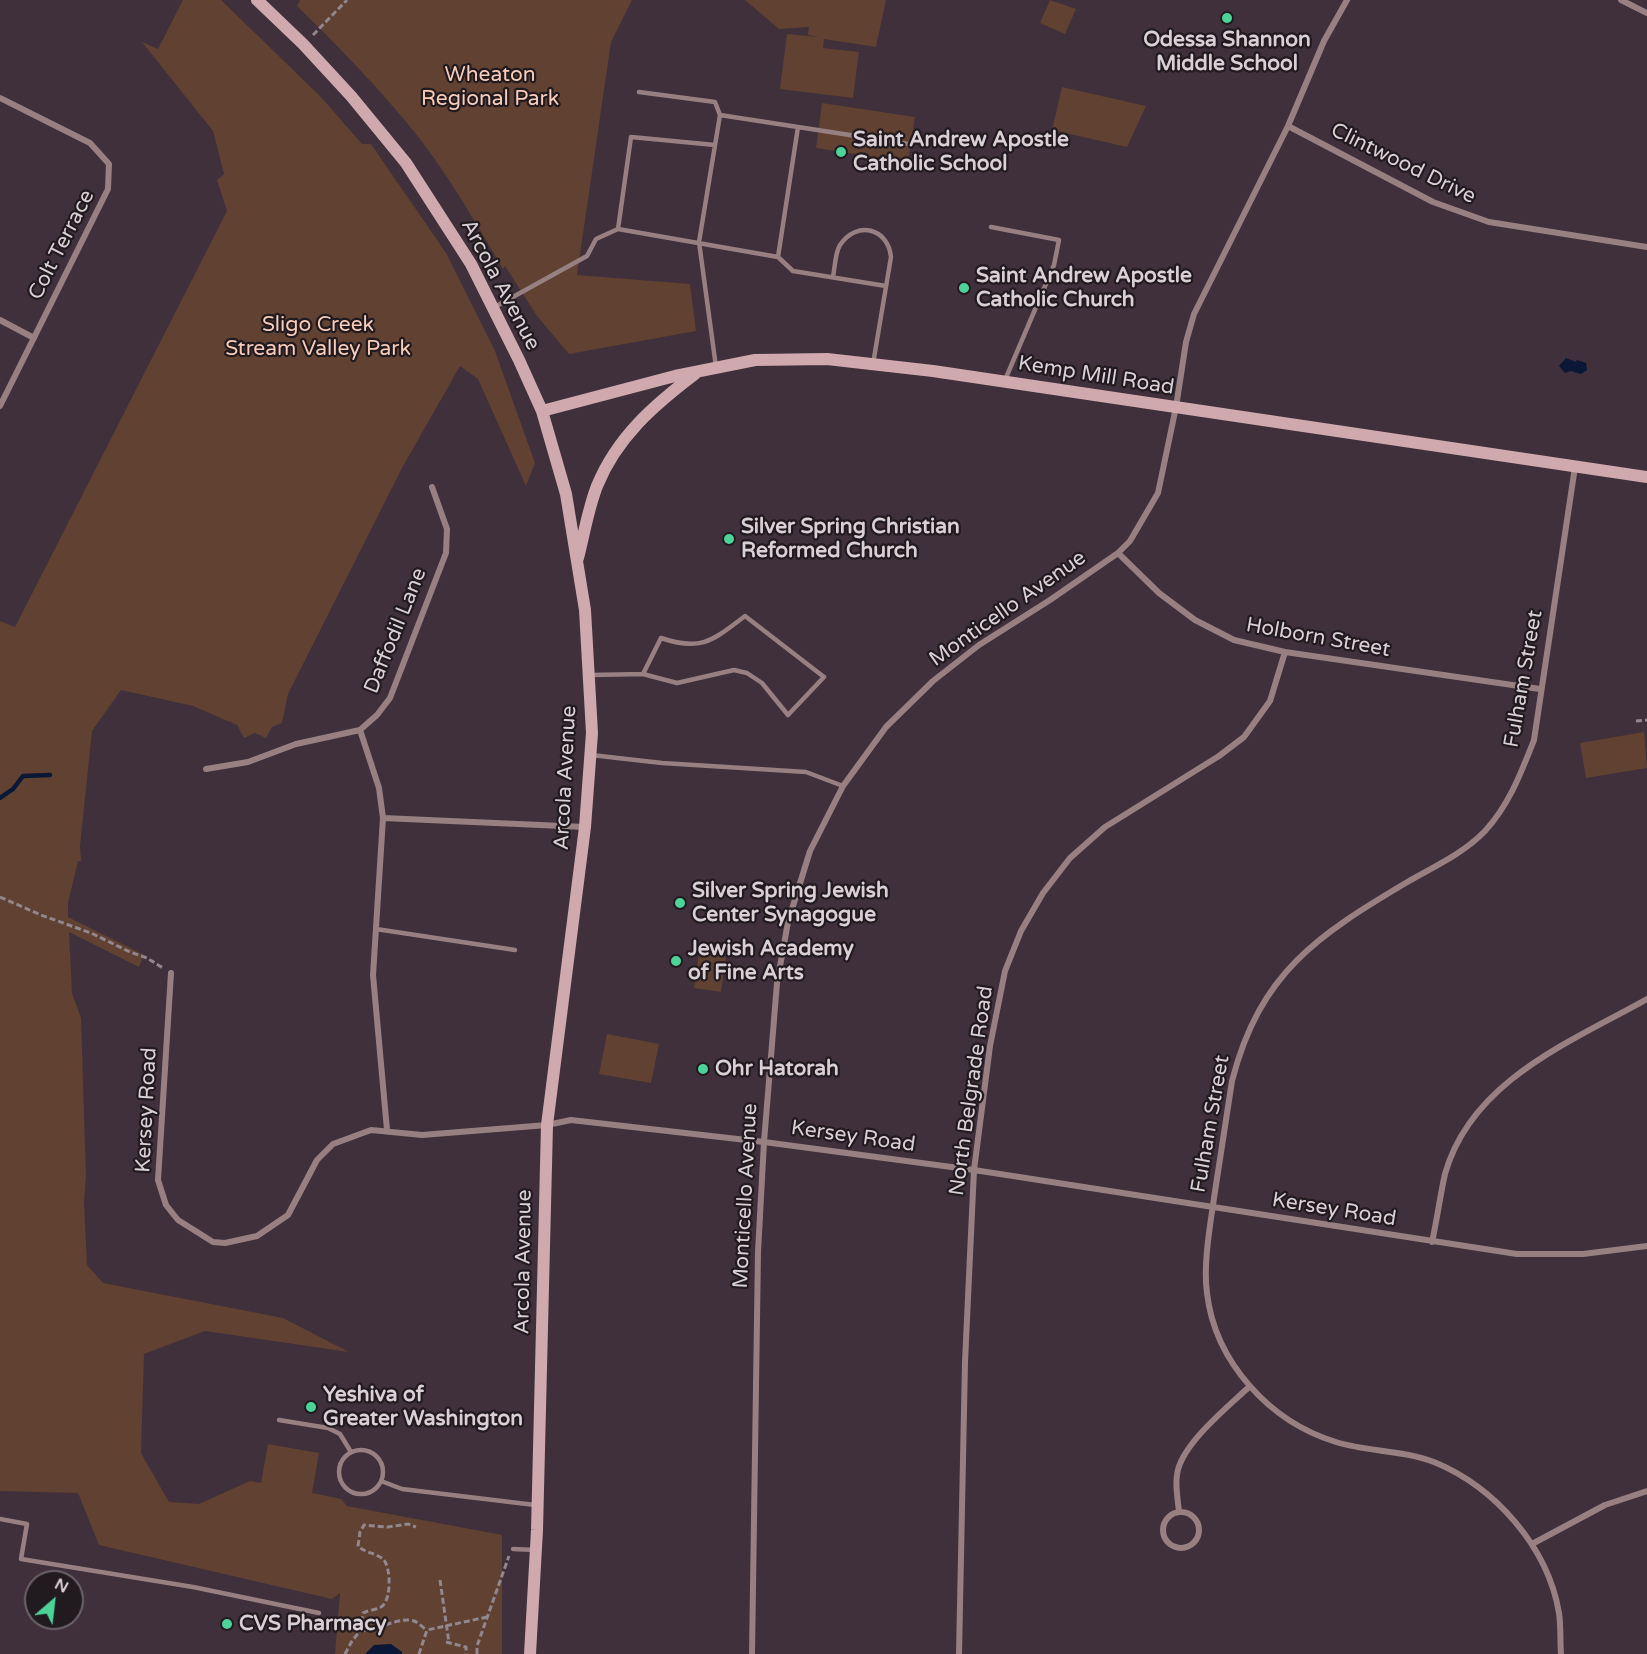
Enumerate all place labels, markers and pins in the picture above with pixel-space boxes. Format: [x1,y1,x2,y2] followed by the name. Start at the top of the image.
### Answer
[1220,11,1234,25] marker: Odessa Shannon Middle School
[1143,27,1311,77] place label: Odessa Shannon Middle School
[853,127,1069,177] place label: Saint Andrew Apostle Catholic School
[834,145,848,159] marker: Saint Andrew Apostle Catholic School
[976,263,1192,313] place label: Saint Andrew Apostle Catholic Church
[957,281,971,295] marker: Saint Andrew Apostle Catholic Church
[741,514,960,564] place label: Silver Spring Christian Reformed Church
[722,532,736,546] marker: Silver Spring Christian Reformed Church
[692,878,889,928] place label: Silver Spring Jewish Center Synagogue
[673,896,687,910] marker: Silver Spring Jewish Center Synagogue
[688,936,854,986] place label: Jewish Academy of Fine Arts
[669,954,683,968] marker: Jewish Academy of Fine Arts
[715,1056,839,1082] place label: Ohr Hatorah
[696,1062,710,1076] marker: Ohr Hatorah
[323,1382,523,1432] place label: Yeshiva of Greater Washington
[304,1400,318,1414] marker: Yeshiva of Greater Washington
[239,1611,387,1637] place label: CVS Pharmacy
[220,1617,234,1631] marker: CVS Pharmacy

